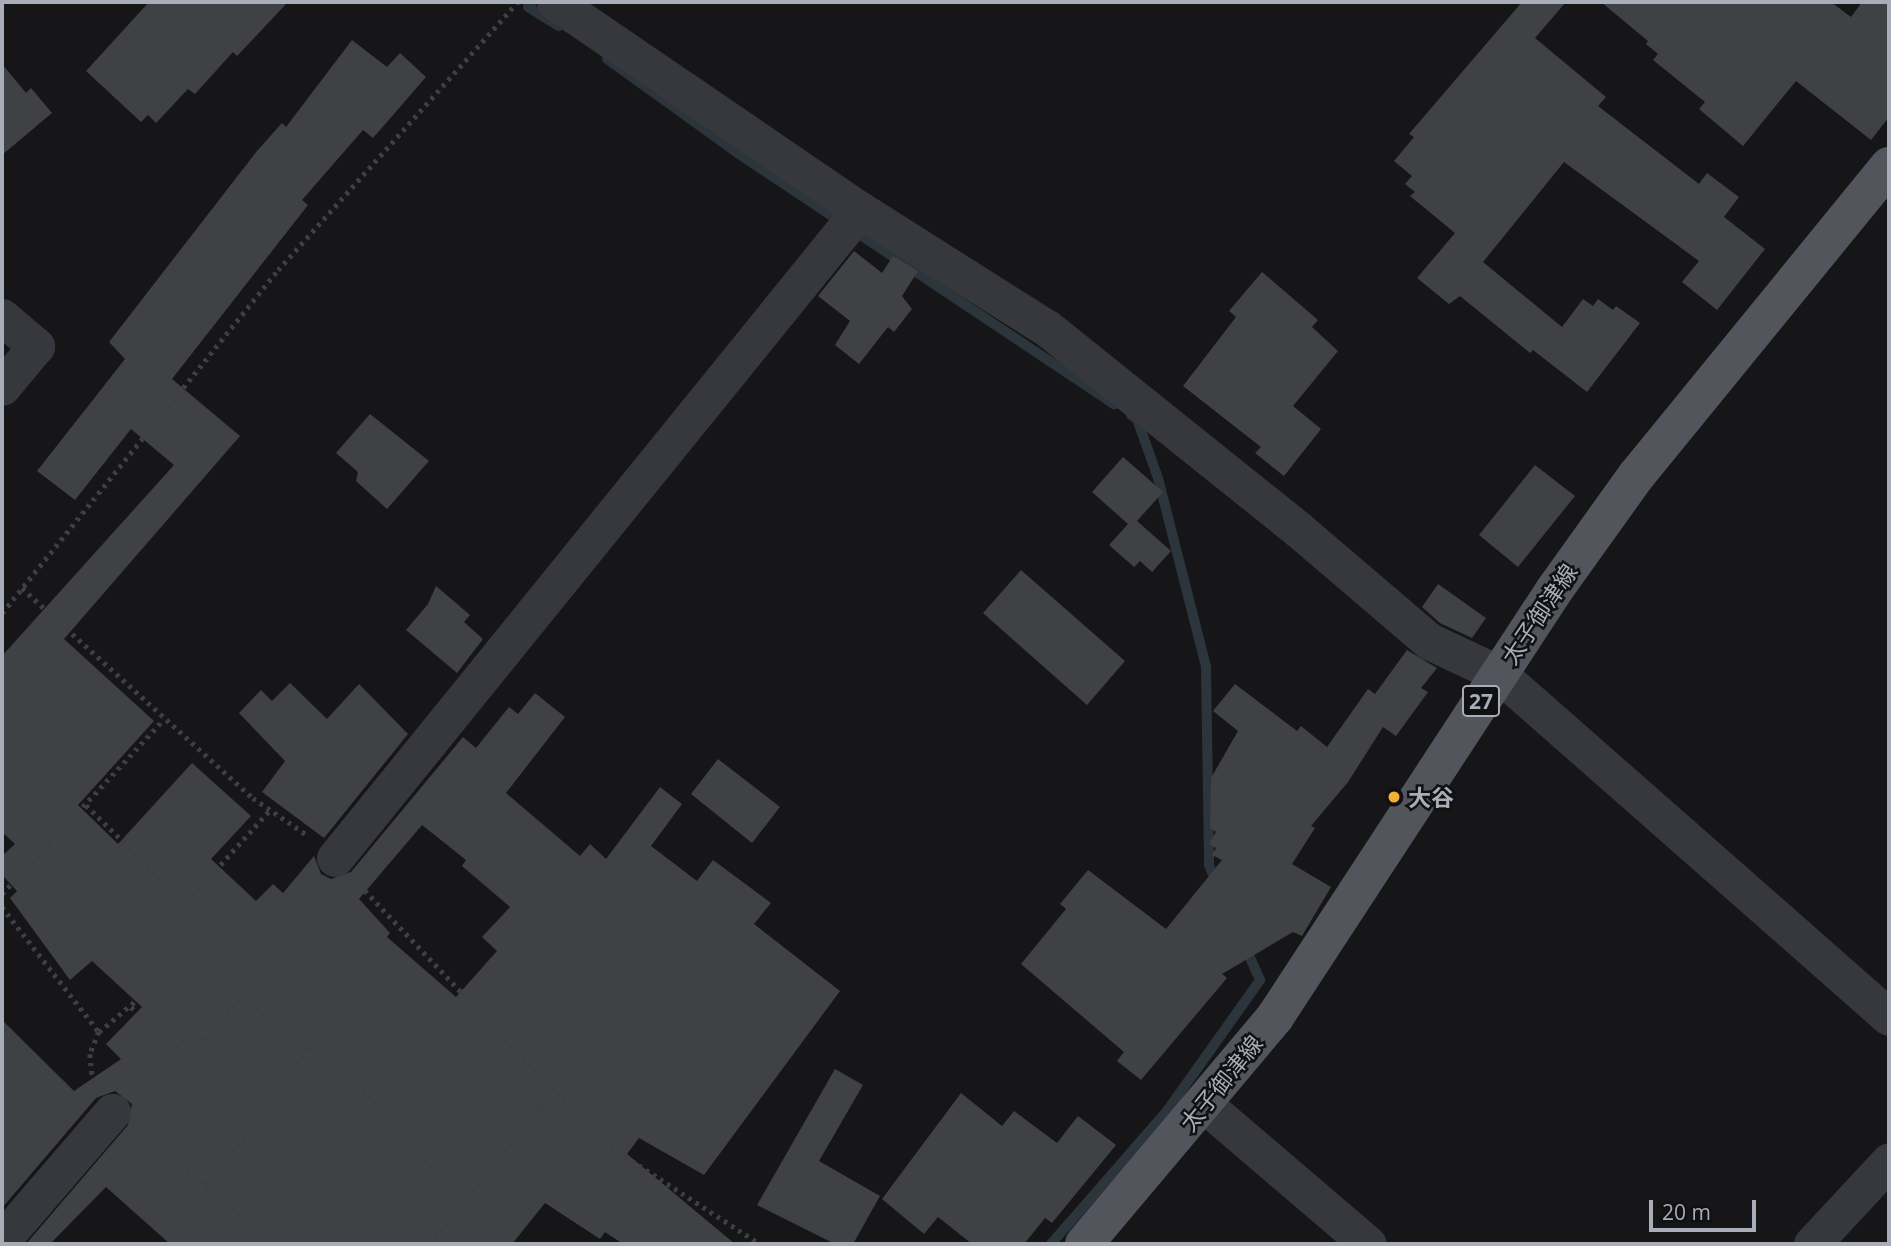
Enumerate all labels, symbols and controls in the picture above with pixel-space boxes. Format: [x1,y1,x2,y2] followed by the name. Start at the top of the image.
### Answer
[1495,559,1583,669] street label: 太子御津線
[1462,684,1500,718] road number: 27
[1408,783,1454,811] place label: 大谷
[1386,789,1402,805] marker: 大谷
[1174,1030,1268,1136] street label: 太子御津線
[1653,1186,1760,1230] scale bar
[1662,1198,1711,1226] text: 20 m

